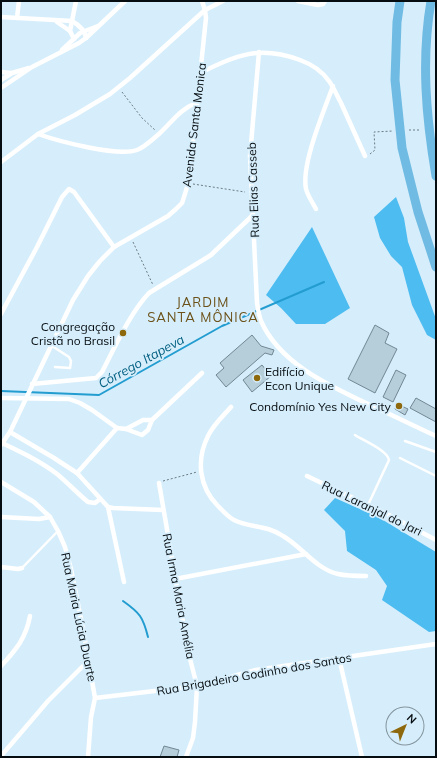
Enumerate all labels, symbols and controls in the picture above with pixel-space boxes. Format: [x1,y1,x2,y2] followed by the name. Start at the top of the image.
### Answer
[179,62,209,188] street label: Avenida Santa Monica
[244,142,262,238] street label: Rua Elias Casseb
[147,294,259,325] district label: JARDIM SANTA MÔNICA
[31,319,115,348] place label: Congregação Cristã no Brasil
[118,328,128,338] marker: Congregação Cristã no Brasil
[95,331,187,391] water label: Córrego Itapeva
[265,364,334,393] place label: Edifício Econ Unique
[252,373,262,383] marker: Edifício Econ Unique
[249,399,392,414] place label: Condomínio Yes New City
[394,401,404,411] marker: Condomínio Yes New City
[320,477,425,539] street label: Rua Laranjal do Jari
[159,532,199,660] street label: Rua Irma Maria Amélia
[58,551,100,683] street label: Rua Maria Lúcia Duarte
[155,649,353,699] street label: Rua Brigadeiro Godinho dos Santos
[385,706,425,746] north arrow
[404,711,420,727] text: N

